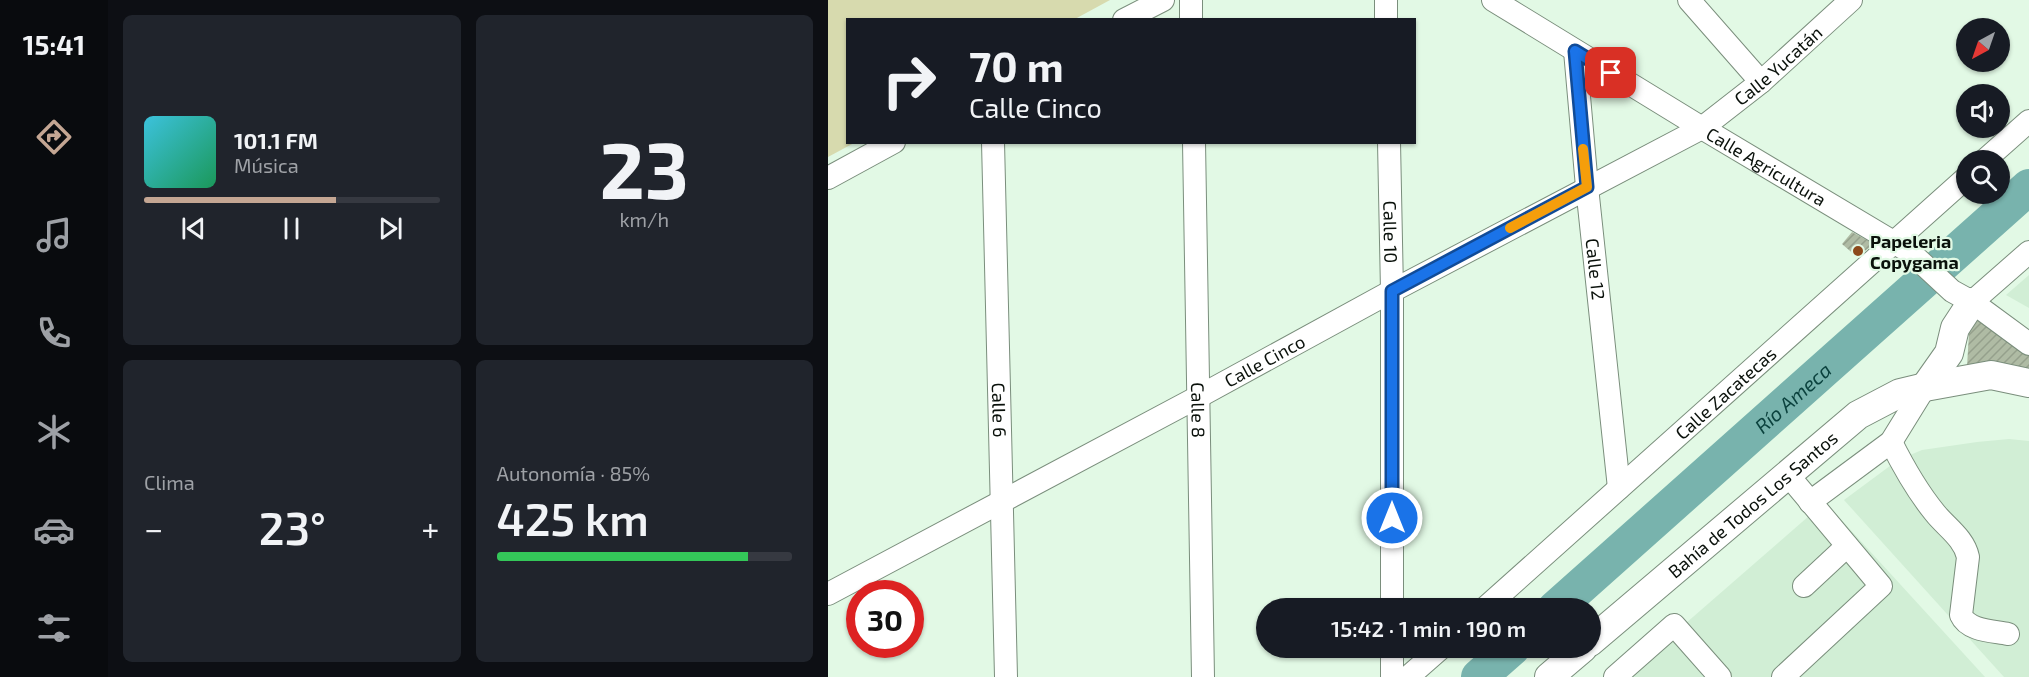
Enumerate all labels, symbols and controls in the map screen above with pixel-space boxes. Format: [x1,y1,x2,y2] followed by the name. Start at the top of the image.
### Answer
[1956,18,2010,72] north arrow
[1956,18,2010,204] map controls
[1730,21,1826,110] street label: Calle Yucatán
[23,28,85,60] text: 15:41
[969,40,1064,90] text: 70 m
[870,42,948,120] icon: right
[1585,47,1636,98] pin
[1594,56,1627,89] icon: arrive
[1956,84,2010,138] button: sound
[969,91,1102,123] text: Calle Cinco
[33,116,75,158] icon: directions
[599,121,689,215] text: 23
[1702,122,1830,211] street label: Calle Agricultura
[234,127,318,153] text: 101.1 FM
[1956,150,2010,204] button: search
[234,153,299,177] text: Música
[1379,200,1402,263] street label: Calle 10
[619,207,669,231] text: km/h
[177,212,210,245] icon: previous
[275,212,308,245] icon: pause
[374,212,407,245] icon: next
[33,214,75,256] icon: music
[1870,230,1959,273] place label: Papeleria Copygama
[1582,237,1610,301] street label: Calle 12
[1851,244,1865,258] marker: Papeleria Copygama
[33,312,75,354] icon: phone
[1220,330,1309,392] street label: Calle Cinco
[1671,342,1780,444] street label: Calle Zacatecas
[1749,357,1836,438] water label: Río Ameca
[988,382,1011,438] street label: Calle 6
[1187,382,1210,438] street label: Calle 8
[33,411,75,453] icon: climate
[1663,426,1842,582] street label: Bahía de Todos Los Santos
[497,461,650,485] text: Autonomía · 85%
[144,470,195,494] text: Clima
[1360,486,1424,550] position arrow
[497,491,649,545] text: 425 km
[259,500,326,554] text: 23°
[144,508,163,548] text: −
[421,508,439,548] text: +
[33,509,75,551] icon: car
[846,580,924,658] speed limit sign: 30
[33,607,75,649] icon: filters
[1331,615,1526,641] text: 15:42 · 1 min · 190 m

